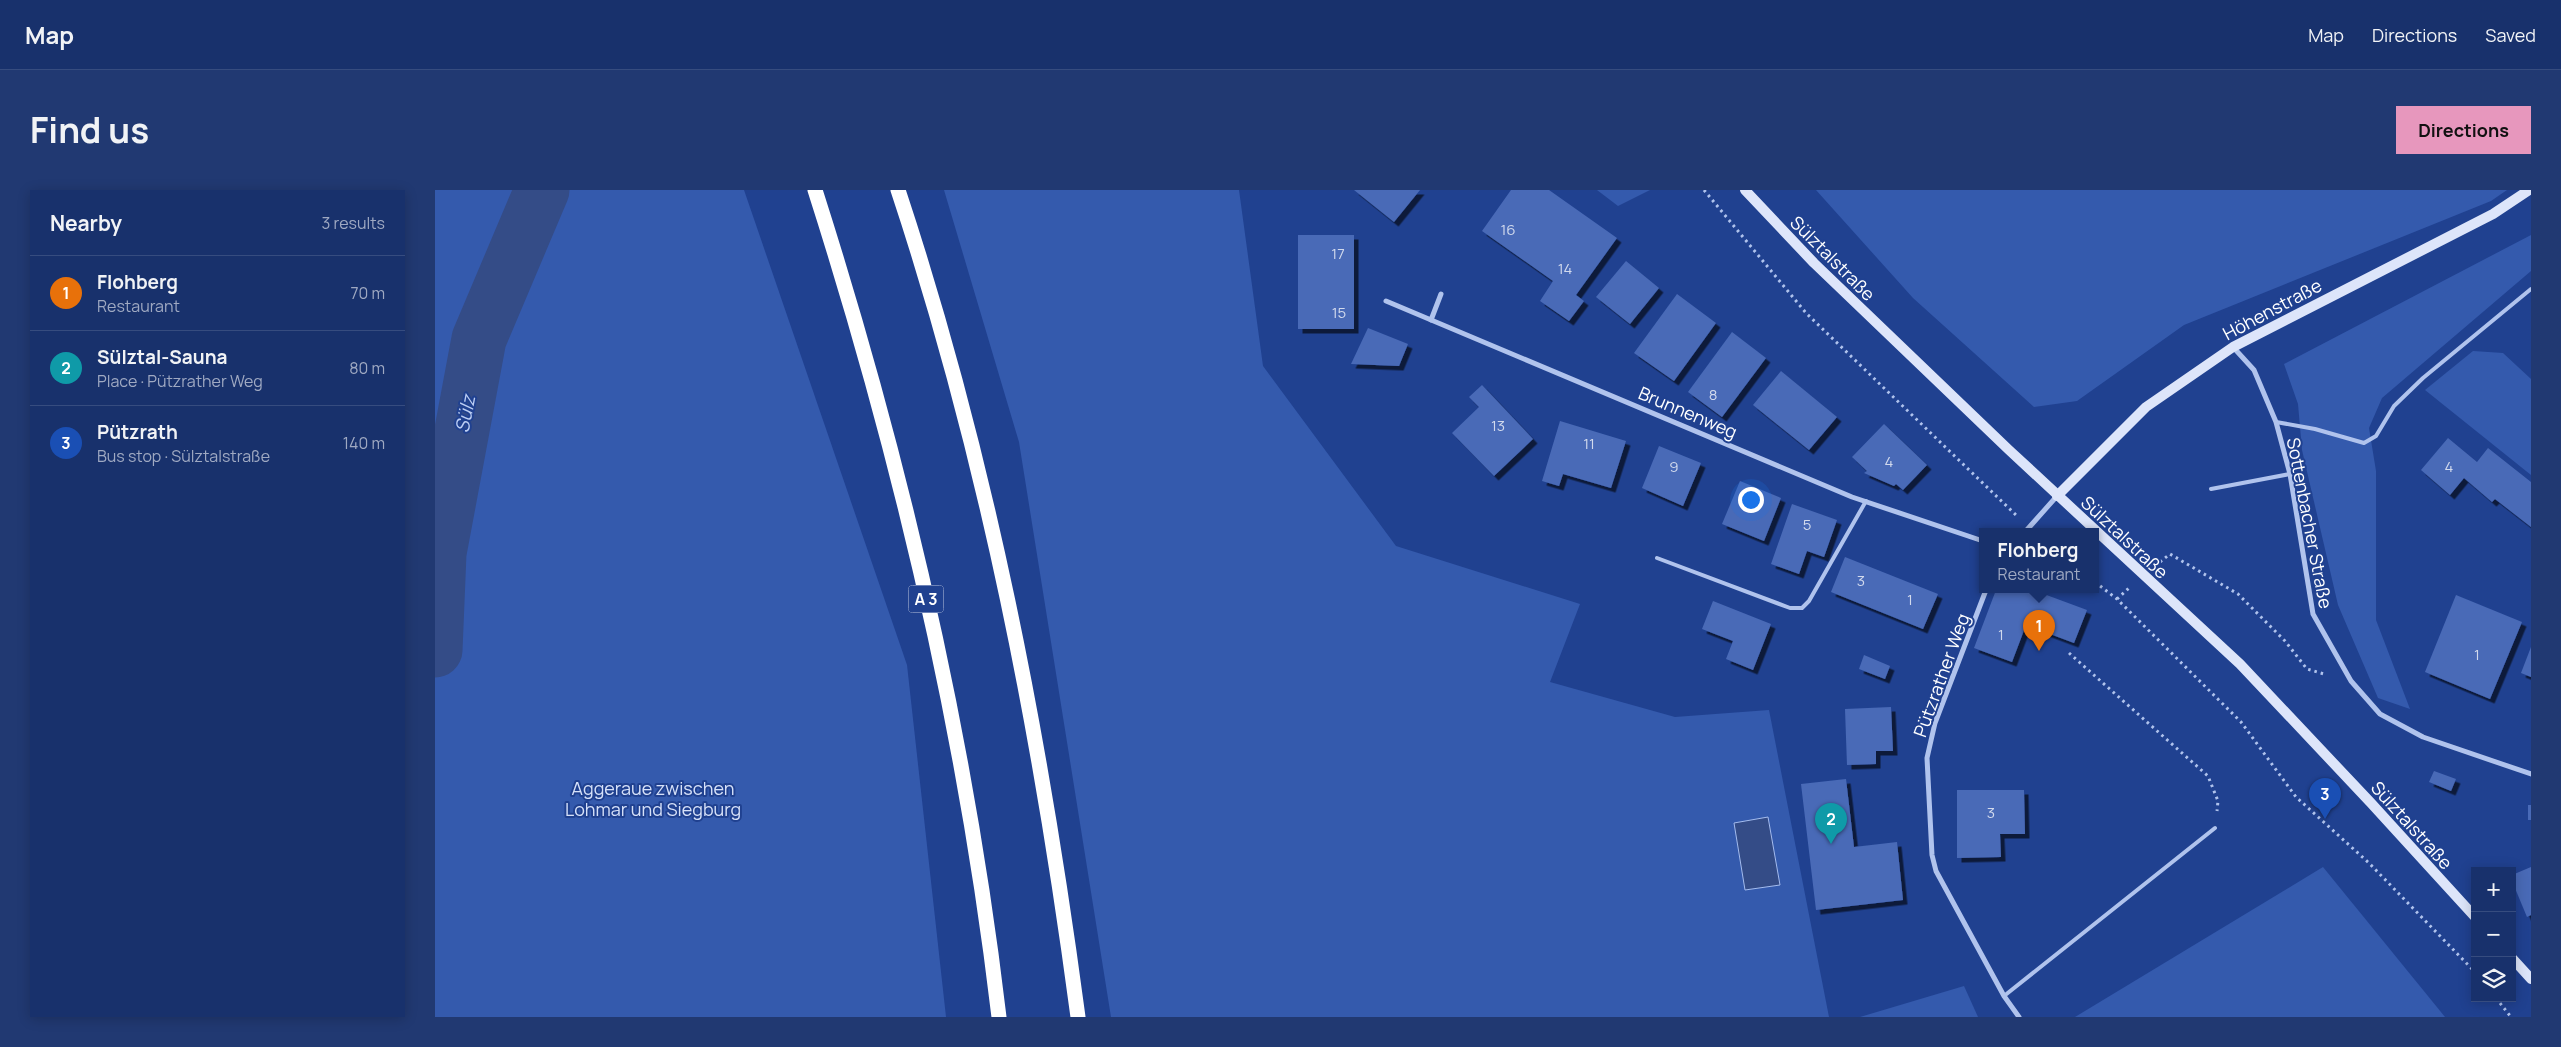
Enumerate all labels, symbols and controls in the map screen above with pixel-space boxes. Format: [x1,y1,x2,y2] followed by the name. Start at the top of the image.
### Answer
[25,18,74,51] text: Map
[2308,23,2344,47] text: Map
[2372,23,2457,47] text: Directions
[2485,23,2536,47] text: Saved
[30,106,149,154] text: Find us
[2396,106,2531,154] button: Directions
[50,209,122,237] text: Nearby
[1785,210,1881,306] street label: Sülztalstraße
[322,212,385,234] text: 3 results
[1500,219,1516,240] house number: 16
[1331,243,1345,264] house number: 17
[1558,258,1572,279] house number: 14
[97,269,178,295] text: Flohberg
[2218,273,2326,345] street label: Höhenstraße
[62,282,70,304] text: 1
[350,282,385,304] text: 70 m
[97,295,180,317] text: Restaurant
[1332,302,1346,323] house number: 15
[97,344,227,370] text: Sülztal-Sauna
[61,357,71,379] text: 2
[349,357,385,379] text: 80 m
[97,370,263,392] text: Place · Pützrather Weg
[1635,380,1741,444] street label: Brunnenweg
[1709,384,1717,405] house number: 8
[449,391,482,435] water label: Sülz
[1491,415,1505,436] house number: 13
[97,419,178,445] text: Pützrath
[61,432,71,454] text: 3
[343,432,385,454] text: 140 m
[1583,433,1595,454] house number: 11
[2282,435,2338,611] street label: Sottenbacher Straße
[97,445,270,467] text: Bus stop · Sülztalstraße
[1885,451,1894,472] house number: 4
[1669,456,1679,477] house number: 9
[2445,456,2454,477] house number: 4
[1738,487,1764,513] your location
[2076,490,2174,584] street label: Sülztalstraße
[1803,514,1811,535] house number: 5
[1979,528,2099,593] popup
[1998,537,2079,563] text: Flohberg
[1998,563,2080,585] text: Restaurant
[1857,570,1865,591] house number: 3
[909,586,943,612] road number: A 3
[1907,589,1913,610] house number: 1
[1908,610,1974,740] street label: Pützrather Weg
[2023,610,2055,651] pin: 1
[1998,624,2004,645] house number: 1
[2474,644,2480,665] house number: 1
[565,776,741,821] park label: Aggeraue zwischen Lohmar und Siegburg
[2366,776,2458,874] street label: Sülztalstraße
[2309,778,2341,819] pin: 3
[1987,802,1995,823] house number: 3
[1815,803,1847,844] pin: 2
[2471,867,2516,1002] map controls
[2471,867,2516,912] button: +
[2471,912,2516,957] button: −
[2471,957,2516,1002] button: layers

